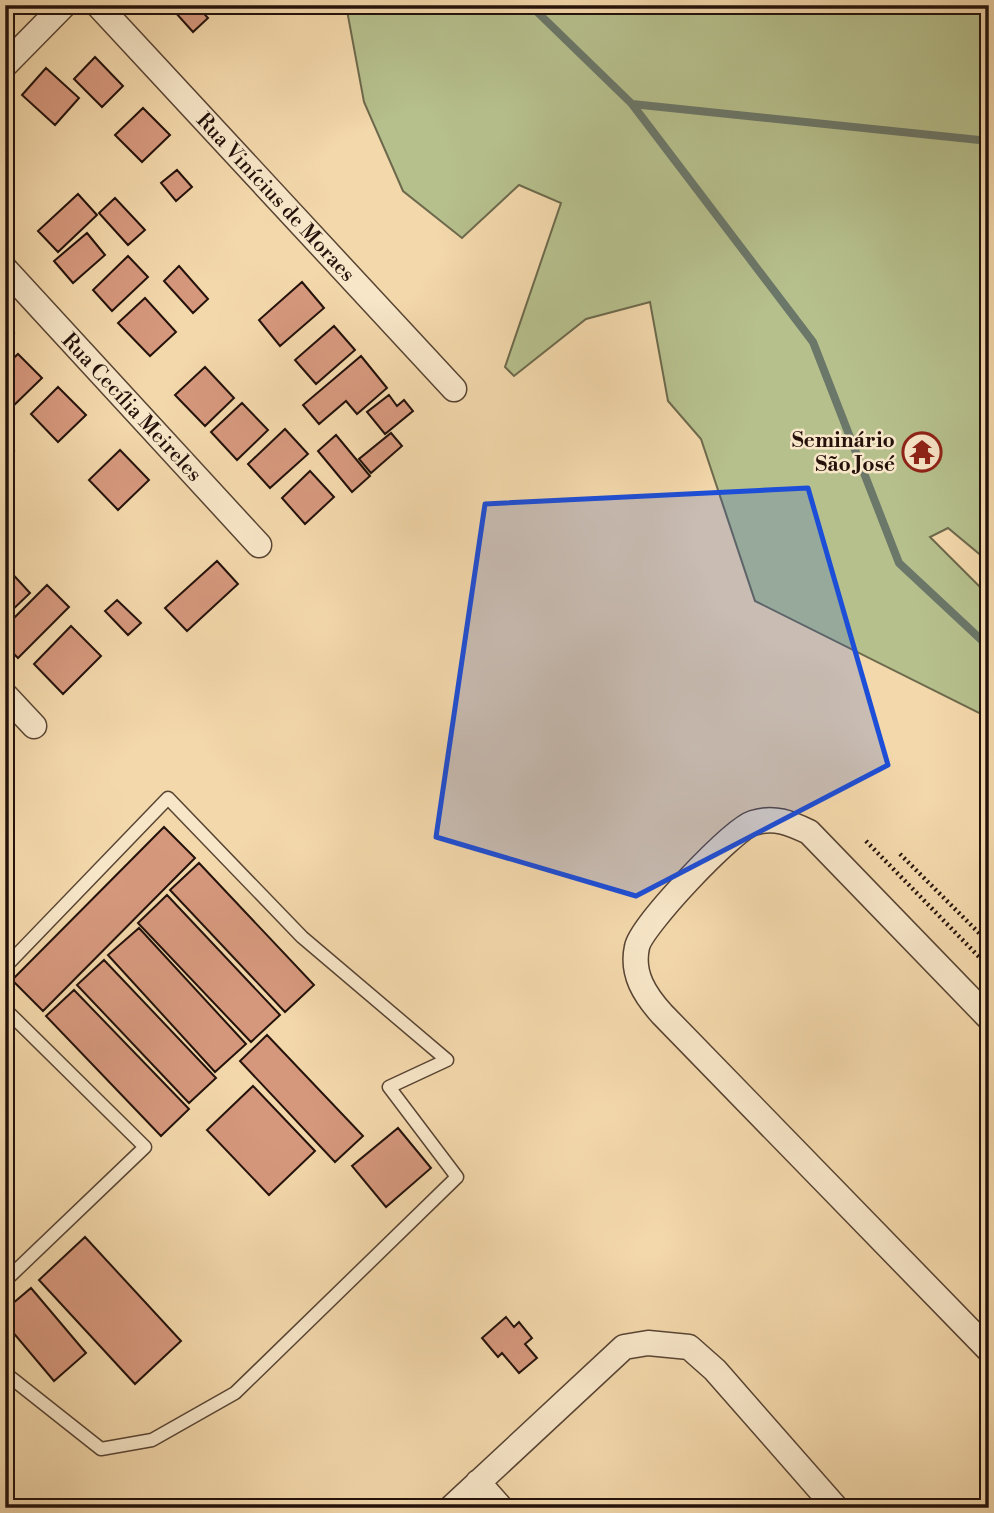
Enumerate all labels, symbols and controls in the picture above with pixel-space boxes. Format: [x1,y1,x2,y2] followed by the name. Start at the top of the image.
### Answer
[190,108,360,287] street label: Rua Vinícius de Moraes
[56,328,207,487] street label: Rua Cecília Meireles
[792,428,895,478] place label: Seminário São José
[901,431,943,473] temple icon: Seminário São José

